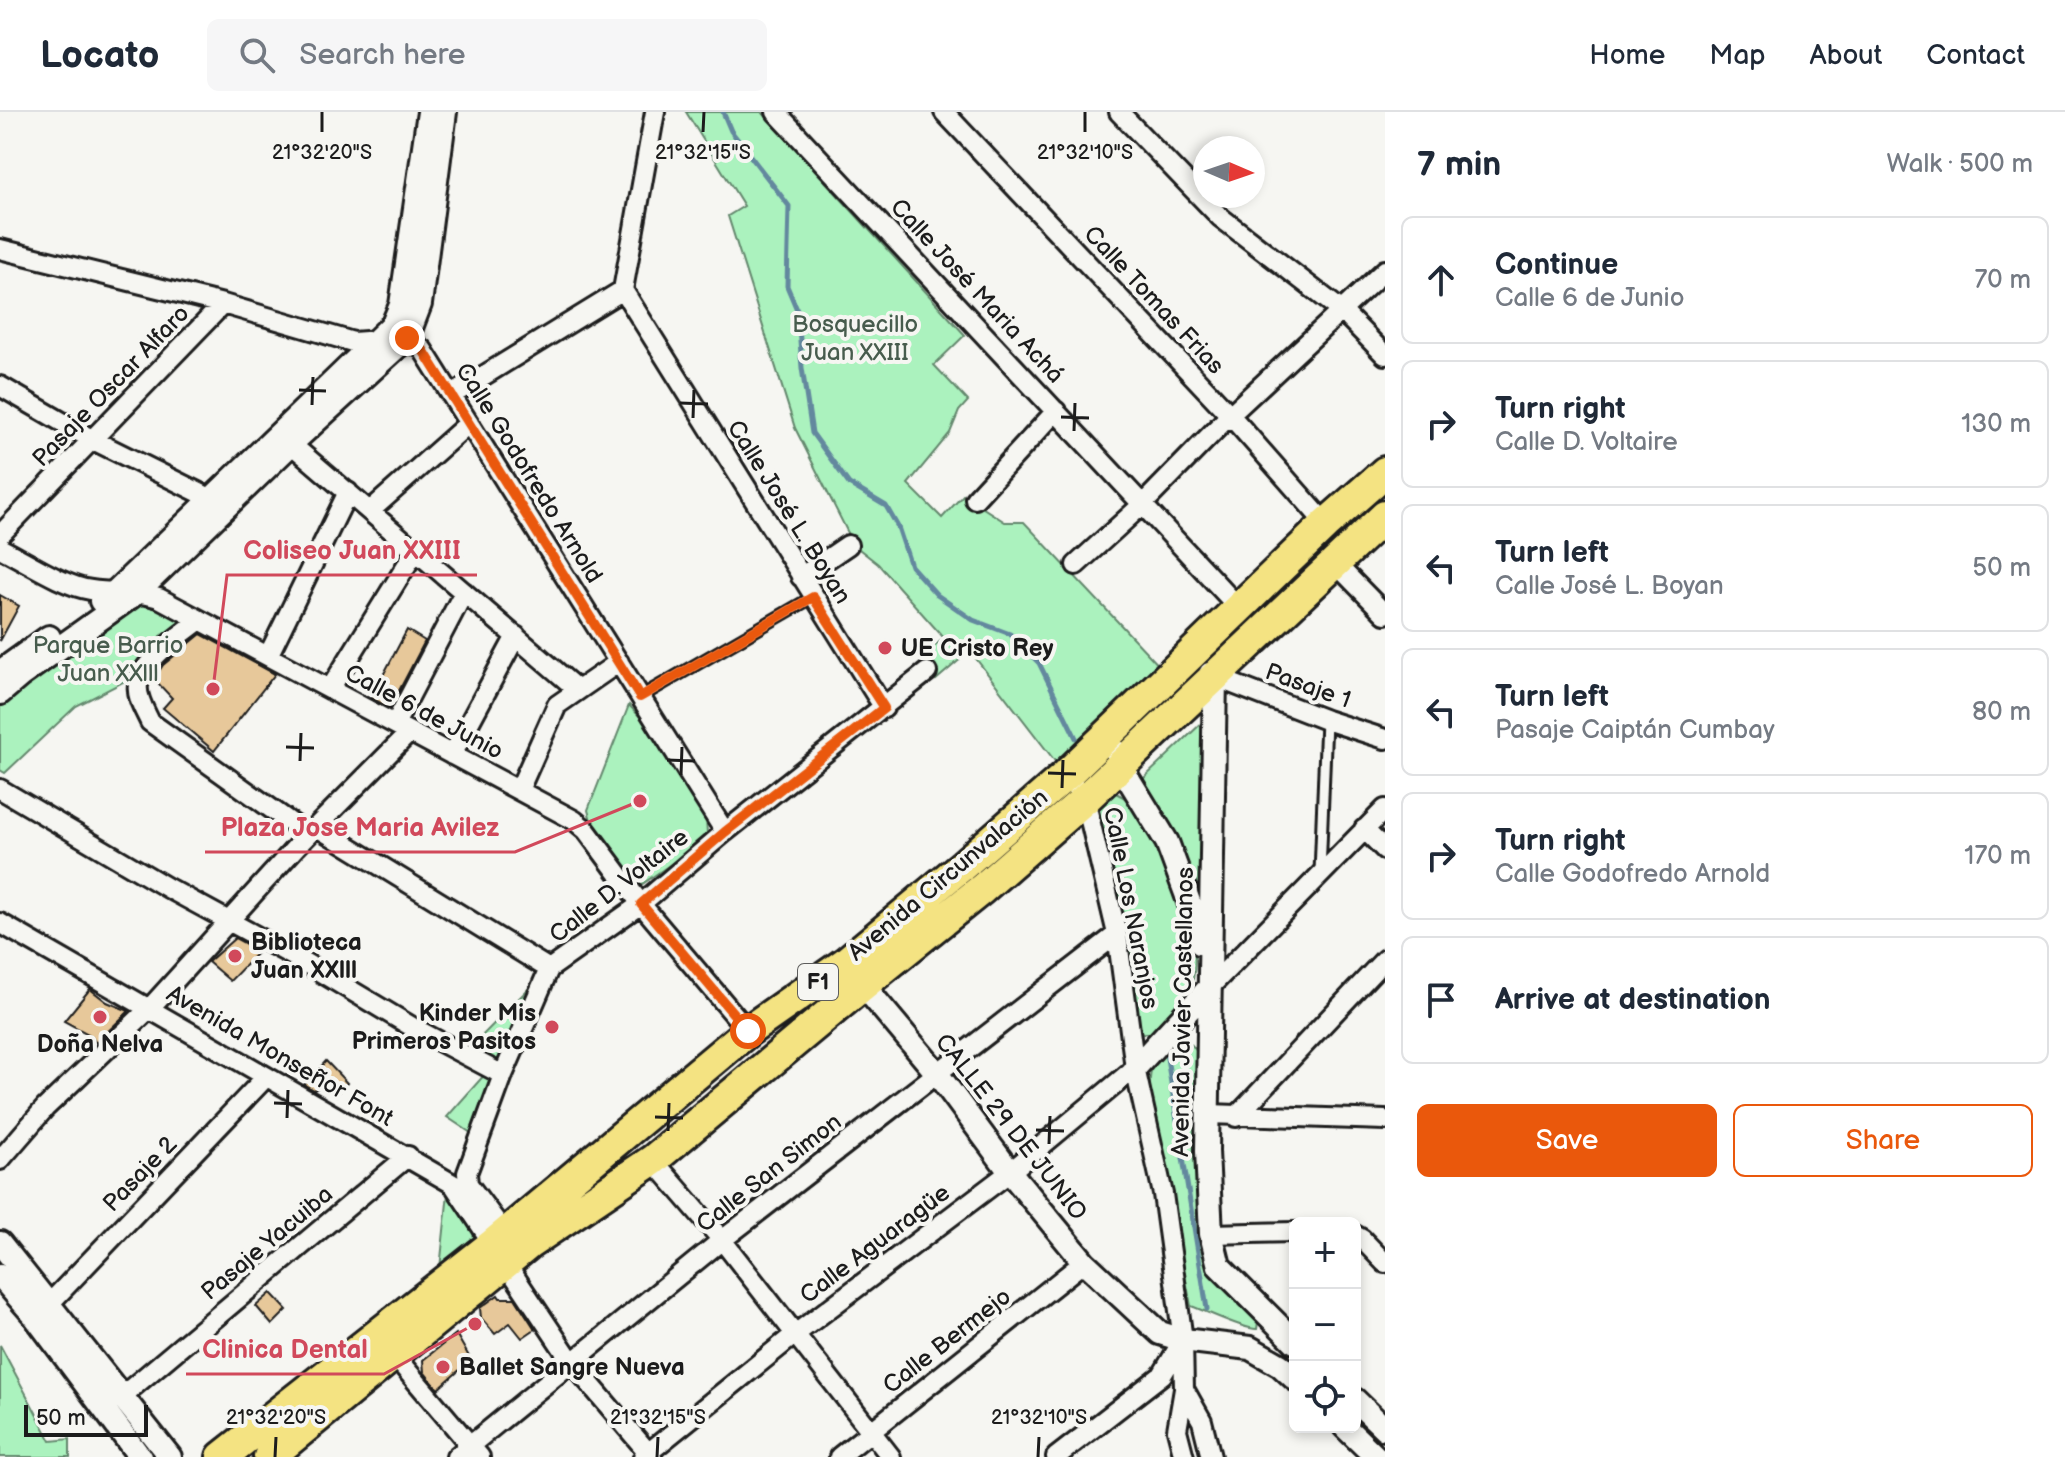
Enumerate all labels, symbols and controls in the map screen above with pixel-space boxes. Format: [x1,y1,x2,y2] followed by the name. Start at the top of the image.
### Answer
[207,19,767,91] search box
[40,33,159,78] text: Locato
[235,33,279,77] icon: search
[299,37,466,73] text: Search here
[1589,39,1665,72] text: Home
[1709,39,1766,72] text: Map
[1810,39,1882,72] text: About
[1926,39,2025,72] text: Contact
[1193,136,1265,208] north arrow
[272,141,372,165] text: 21°32'20"S
[655,141,751,165] text: 21°32'15"S
[1037,141,1133,165] text: 21°32'10"S
[1417,144,1501,185] text: 7 min
[1887,149,2033,180] text: Walk · 500 m
[884,193,1070,389] street label: Calle José Maria Achá
[1078,220,1230,380] street label: Calle Tomas Frias
[1495,247,1618,283] text: Continue
[1419,258,1463,302] icon: ahead
[1974,265,2031,296] text: 70 m
[1495,283,1684,314] text: Calle 6 de Junio
[27,299,195,473] street label: Pasaje Oscar Alfaro
[792,310,918,367] park label: Bosquecillo Juan XXIII
[389,320,425,356] route end
[449,358,609,588] street label: Calle Godofredo Arnold
[1495,391,1626,427] text: Turn right
[1419,402,1463,446] icon: right
[1961,409,2031,440] text: 130 m
[721,415,857,609] street label: Calle José L. Boyan
[1495,427,1678,458] text: Calle D. Voltaire
[227,525,477,575] callout: Coliseo Juan XXIII
[1495,535,1609,571] text: Turn left
[243,536,461,567] text: Coliseo Juan XXIII
[1419,546,1463,590] icon: left
[1972,553,2031,584] text: 50 m
[1495,571,1724,602] text: Calle José L. Boyan
[33,631,183,688] park label: Parque Barrio Juan XXlll
[901,634,1054,663] place label: UE Cristo Rey
[876,639,894,657] marker: UE Cristo Rey
[1261,657,1355,715] street label: Pasaje 1
[340,658,508,766] street label: Calle 6 de Junio
[1495,679,1609,715] text: Turn left
[1419,690,1463,734] icon: left
[1972,697,2031,728] text: 80 m
[1495,715,1775,746] text: Pasaje Caiptán Cumbay
[842,783,1054,967] street label: Avenida Circunvalación
[205,802,515,852] callout: Plaza Jose Maria Avilez
[1097,805,1165,1012] street label: Calle Los Naranjos
[221,813,499,844] text: Plaza Jose Maria Avilez
[544,823,694,949] street label: Calle D. Voltaire
[1495,823,1626,859] text: Turn right
[1419,834,1463,878] icon: right
[1964,841,2031,872] text: 170 m
[1495,859,1770,890] text: Calle Godofredo Arnold
[1166,867,1200,1157] street label: Avenida Javier Castellanos
[251,928,362,985] place label: Biblioteca Juan XXlll
[226,947,244,965] marker: Biblioteca Juan XXlll
[798,964,838,1000] road number: F1
[1419,978,1463,1022] icon: arrive
[161,979,399,1133] street label: Avenida Monseñor Font
[1495,982,1771,1018] text: Arrive at destination
[352,999,536,1056] place label: Kinder Mis Primeros Pasitos
[91,1008,109,1026] marker: Doña Nelva
[730,1013,766,1049] route start
[543,1018,561,1036] marker: Kinder Mis Primeros Pasitos
[929,1028,1093,1226] street label: CALLE 29 DE JUNIO
[37,1030,163,1059] place label: Doña Nelva
[1417,1104,1717,1177] button: Save
[1733,1104,2033,1177] button: Share
[691,1107,847,1239] street label: Calle San Simon
[97,1130,183,1218] street label: Pasaje 2
[794,1178,956,1310] street label: Calle Aguaragüe
[195,1180,339,1306] street label: Pasaje Yacuiba
[1289,1217,1361,1433] map controls
[1289,1217,1361,1289] button: +
[877,1282,1017,1400] street label: Calle Bermejo
[1289,1289,1361,1361] button: −
[186,1324,384,1374] callout: Clinica Dental
[202,1335,368,1366] text: Clinica Dental
[459,1353,685,1382] place label: Ballet Sangre Nueva
[434,1358,452,1376] marker: Ballet Sangre Nueva
[1289,1361,1361,1433] button: locate
[24,1401,148,1437] scale bar
[36,1405,86,1432] text: 50 m
[226,1406,326,1430] text: 21°32'20"S
[610,1406,706,1430] text: 21°32'15"S
[991,1406,1087,1430] text: 21°32'10"S

